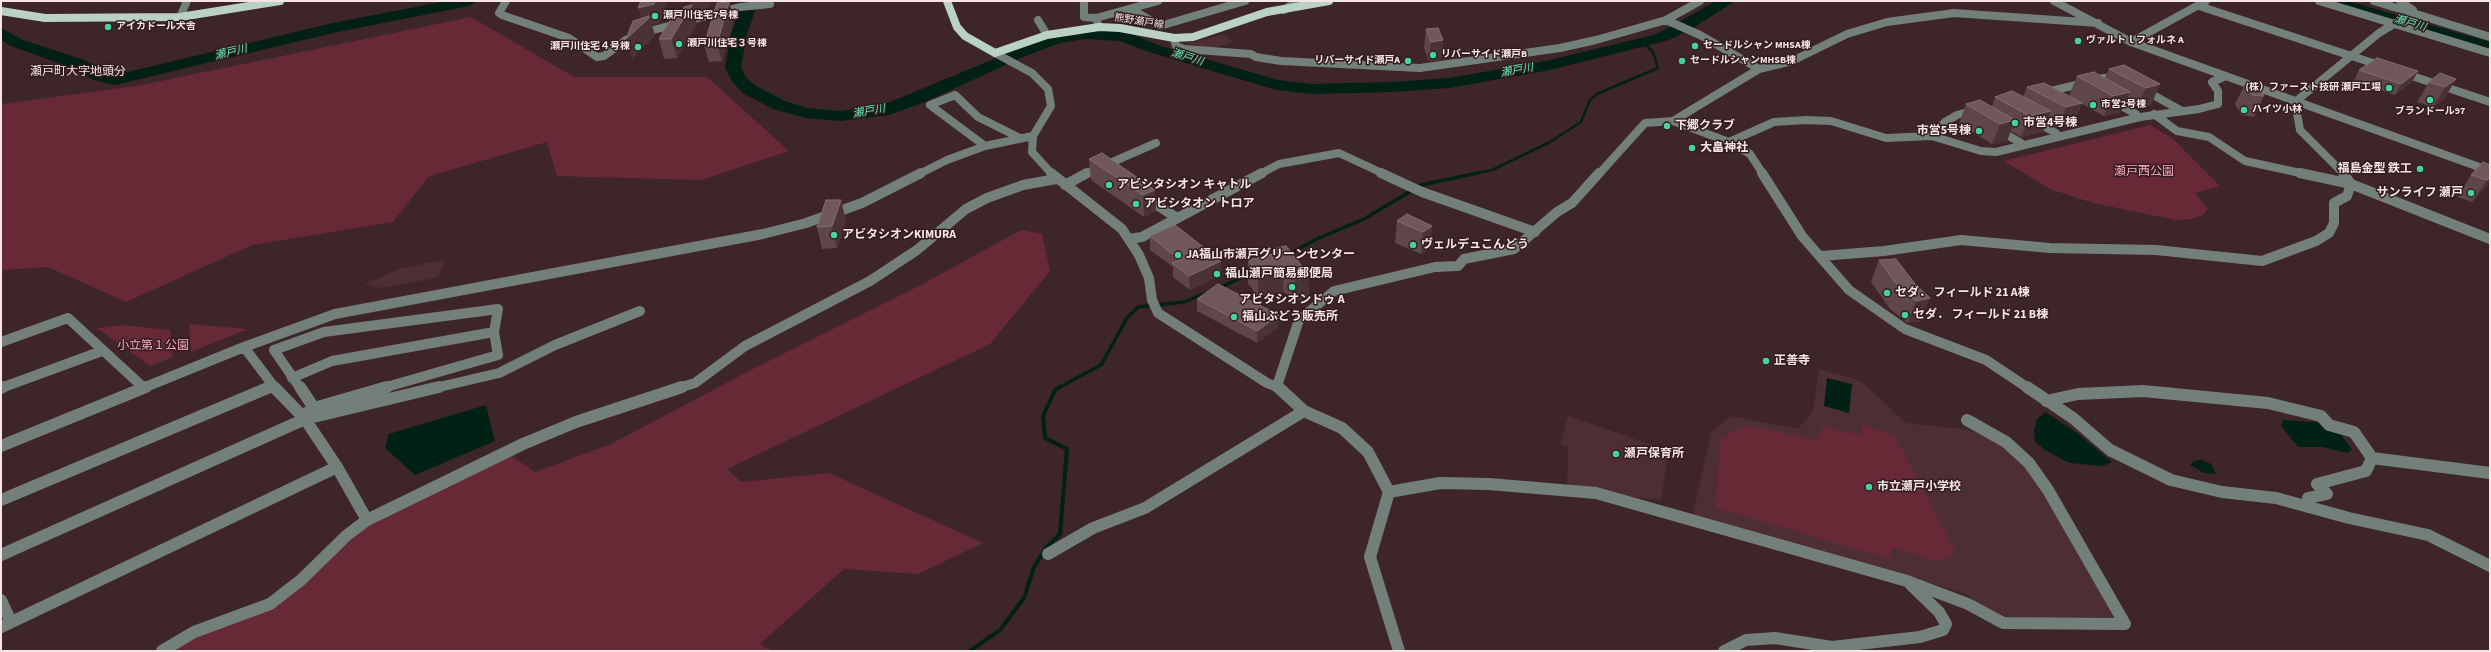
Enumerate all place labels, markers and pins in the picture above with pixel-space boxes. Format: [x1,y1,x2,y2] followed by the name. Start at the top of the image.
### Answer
[663,10,738,22] place label: 瀬戸川住宅7号棟
[650,11,660,21] marker: 瀬戸川住宅7号棟
[116,21,196,33] place label: アイカドール犬舎
[103,22,113,32] marker: アイカドール犬舎
[2086,35,2184,47] place label: ヴァルトｌフォルネ A
[2073,36,2083,46] marker: ヴァルトｌフォルネ A
[687,38,767,50] place label: 瀬戸川住宅３号棟
[674,39,684,49] marker: 瀬戸川住宅３号棟
[1703,40,1811,52] place label: セードルシャン MHSA棟
[550,41,630,53] place label: 瀬戸川住宅４号棟
[1690,41,1700,51] marker: セードルシャン MHSA棟
[633,42,643,52] marker: 瀬戸川住宅４号棟
[1441,49,1527,61] place label: リバーサイド瀬戸B
[1428,50,1438,60] marker: リバーサイド瀬戸B
[1314,55,1400,67] place label: リバーサイド瀬戸A
[1690,55,1796,67] place label: セードルシャンMHSB棟
[1403,56,1413,66] marker: リバーサイド瀬戸A
[1677,56,1687,66] marker: セードルシャンMHSB棟
[2246,82,2381,94] place label: (株）ファースト技研 瀬戸工場
[2384,83,2394,93] marker: (株）ファースト技研 瀬戸工場
[2425,95,2435,105] marker: ブランドール97
[2101,99,2146,111] place label: 市営2号棟
[2088,100,2098,110] marker: 市営2号棟
[2252,104,2302,116] place label: ハイツ小林
[2239,105,2249,115] marker: ハイツ小林
[2395,106,2465,118] place label: ブランドール97
[2023,116,2077,130] place label: 市営4号棟
[2010,118,2020,128] marker: 市営4号棟
[1675,119,1735,133] place label: 下郷クラブ
[1662,121,1672,131] marker: 下郷クラブ
[1917,124,1971,138] place label: 市営5号棟
[1974,126,1984,136] marker: 市営5号棟
[1700,141,1748,155] place label: 大畠神社
[1687,143,1697,153] marker: 大畠神社
[2338,162,2412,176] place label: 福島金型 鉄工
[2415,164,2425,174] marker: 福島金型 鉄工
[1117,178,1251,192] place label: アビシタシオン キャトル
[1104,180,1114,190] marker: アビシタシオン キャトル
[2377,186,2463,200] place label: サンライフ 瀬戸
[2466,188,2476,198] marker: サンライフ 瀬戸
[1144,197,1254,211] place label: アビシタオン トロア
[1131,199,1141,209] marker: アビシタオン トロア
[842,228,956,242] place label: アビタシオンKIMURA
[829,230,839,240] marker: アビタシオンKIMURA
[1421,238,1529,252] place label: ヴェルデュこんどう
[1408,240,1418,250] marker: ヴェルデュこんどう
[1186,248,1355,262] place label: JA福山市瀬戸グリーンセンター
[1173,250,1183,260] marker: JA福山市瀬戸グリーンセンター
[1225,267,1333,281] place label: 福山瀬戸簡易郵便局
[1212,269,1222,279] marker: 福山瀬戸簡易郵便局
[1287,282,1297,292] marker: アビタシオンドゥ A
[1895,286,2030,300] place label: セダ． フィールド 21 A棟
[1882,288,1892,298] marker: セダ． フィールド 21 A棟
[1239,293,1345,307] place label: アビタシオンドゥ A
[1913,308,2048,322] place label: セダ． フィールド 21 B棟
[1242,310,1338,324] place label: 福山ぶどう販売所
[1900,310,1910,320] marker: セダ． フィールド 21 B棟
[1229,312,1239,322] marker: 福山ぶどう販売所
[1774,354,1810,368] place label: 正善寺
[1761,356,1771,366] marker: 正善寺
[1624,447,1684,461] place label: 瀬戸保育所
[1611,449,1621,459] marker: 瀬戸保育所
[1877,480,1961,494] place label: 市立瀬戸小学校
[1864,482,1874,492] marker: 市立瀬戸小学校

